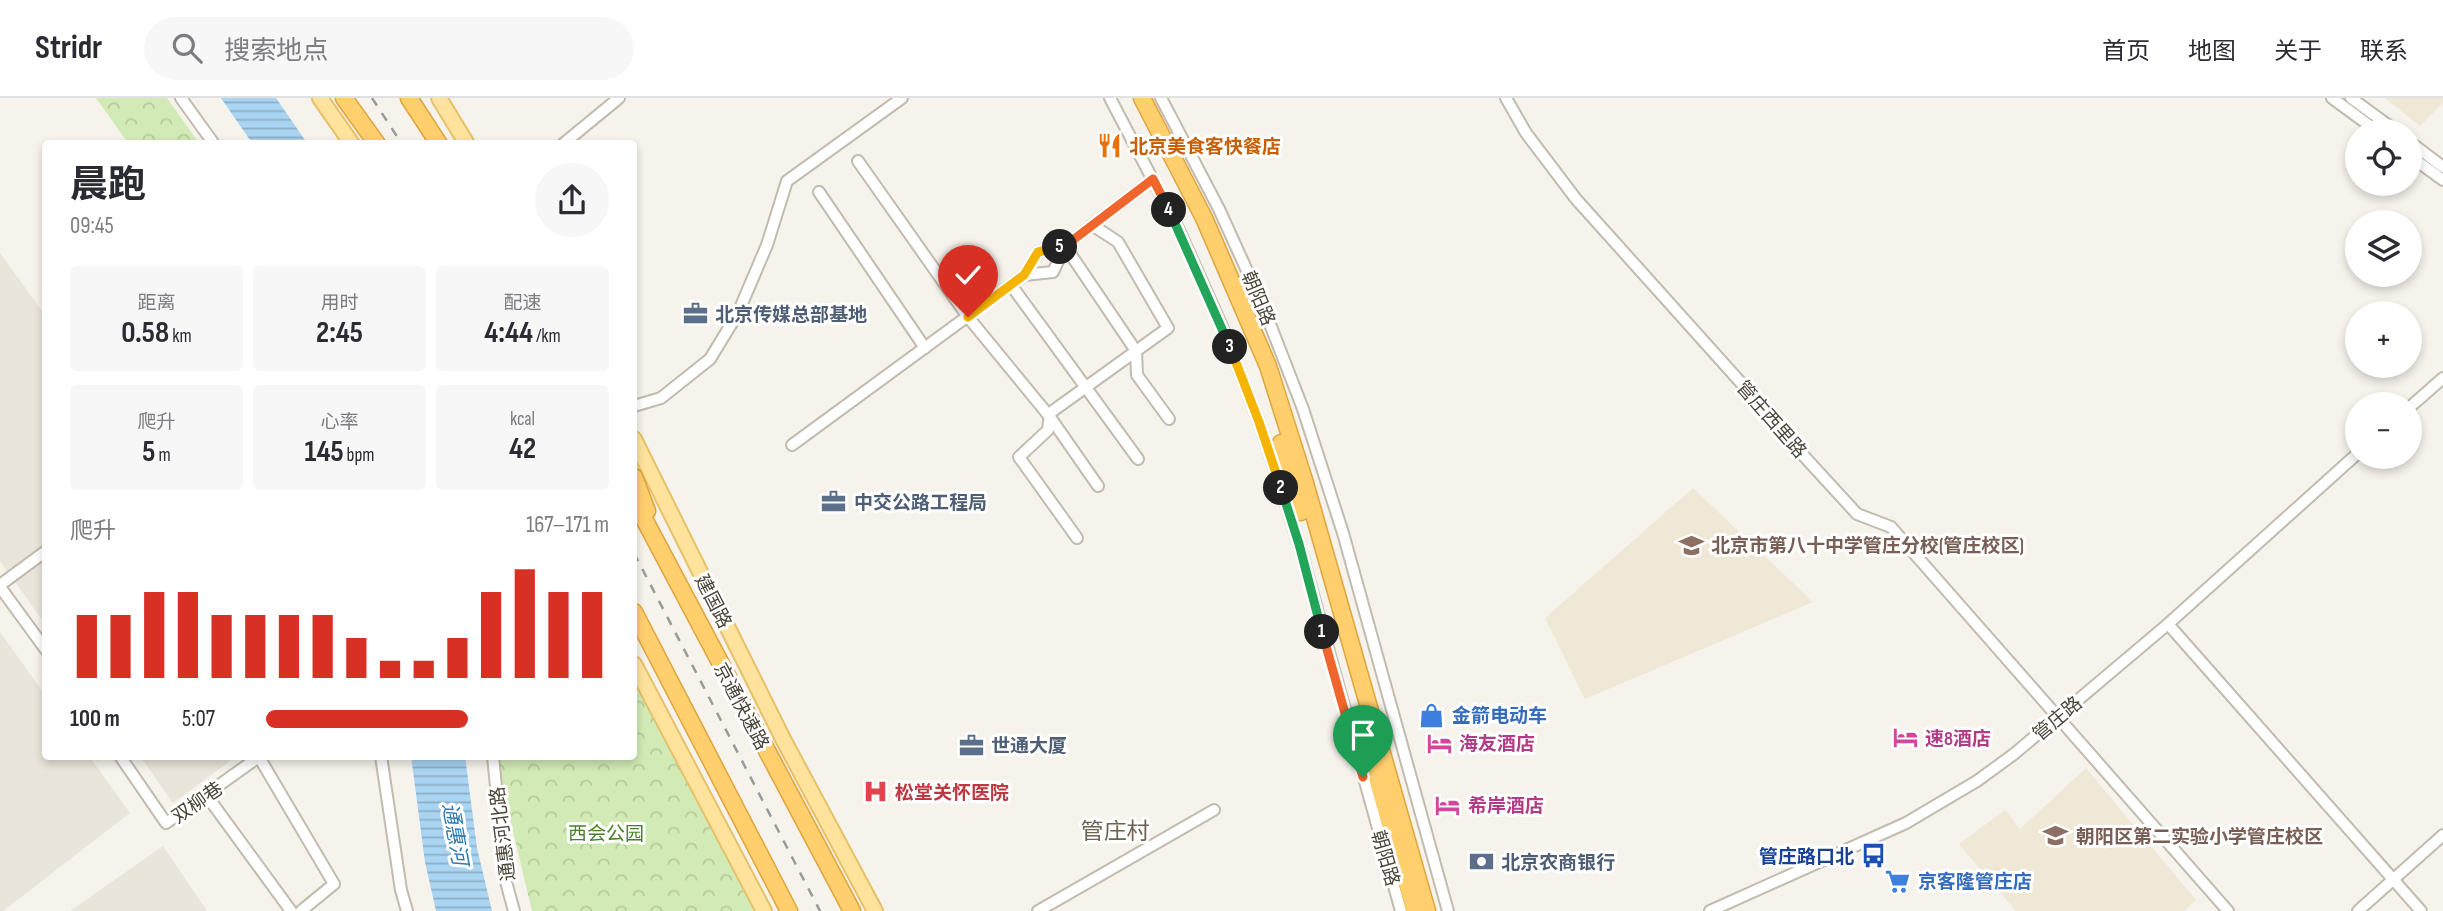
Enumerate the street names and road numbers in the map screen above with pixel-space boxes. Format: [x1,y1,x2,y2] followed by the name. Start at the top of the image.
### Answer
[1236,268,1279,329] street label: 朝阳路
[1731,377,1811,463] street label: 管庄西里路
[689,571,736,632] street label: 建国路
[708,659,773,754] street label: 京通快速路
[2029,692,2087,746] street label: 管庄路
[168,777,228,829] street label: 双柳巷
[486,785,521,882] street label: 通惠河北路
[1366,828,1403,889] street label: 朝阳路

